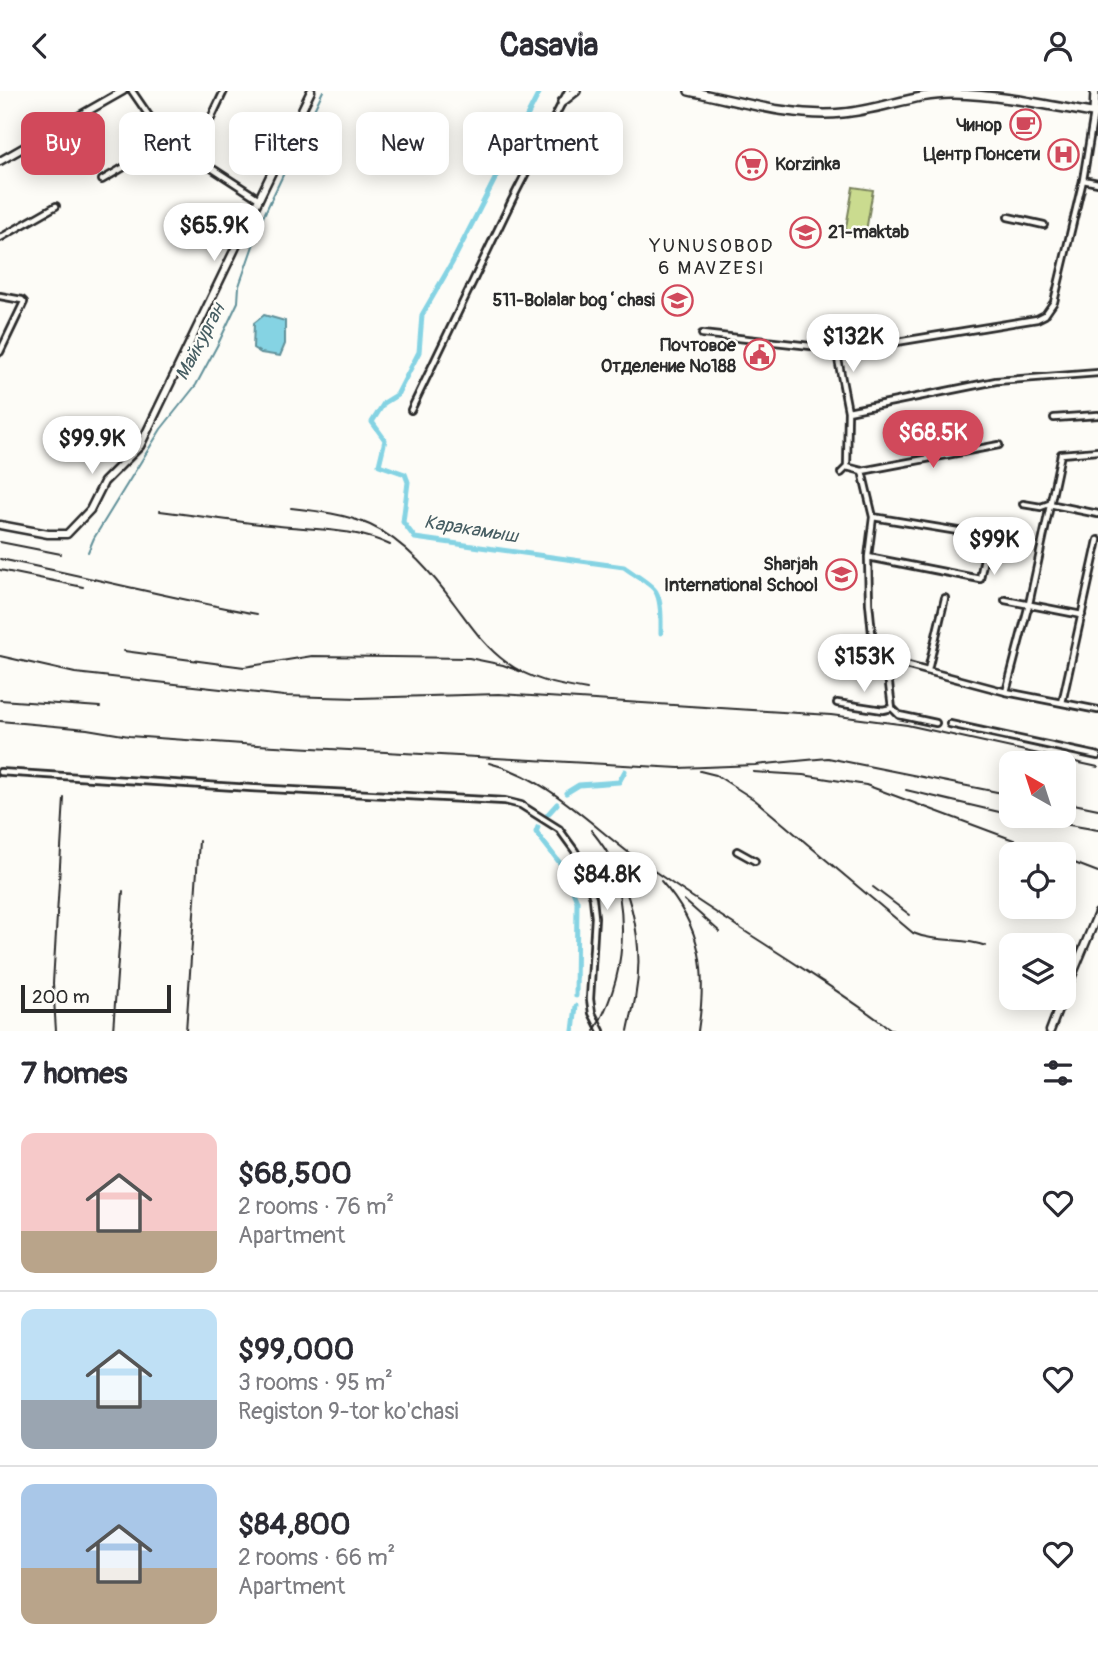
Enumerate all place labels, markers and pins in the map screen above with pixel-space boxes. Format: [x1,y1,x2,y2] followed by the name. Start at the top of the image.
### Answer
[1008,108,1042,142] cafe icon: Чинор
[956,114,1002,137] place label: Чинор
[1046,137,1080,171] hospital icon: Центр Понсети
[923,143,1040,166] place label: Центр Понсети
[735,147,769,181] supermarket icon: Korzinka
[775,153,841,176] place label: Korzinka
[157,204,271,263] pin: $65.9K
[788,215,822,249] school or university icon: 21-maktab
[828,221,909,244] place label: 21-maktab
[661,283,695,317] school or university icon: 511-Bolalar bogʻchasi
[492,289,655,312] place label: 511-Bolalar bogʻchasi
[804,315,902,374] pin: $132K
[601,334,737,378] place label: Почтовое Отделение №188
[742,338,776,372] public building icon: Почтовое Отделение №188
[876,411,990,470] pin: $68.5K
[35,417,149,476] pin: $99.9K
[953,517,1035,577] pin: $99K
[664,553,819,597] place label: Sharjah International School
[824,557,858,591] school or university icon: Sharjah International School
[815,635,913,694] pin: $153K
[550,853,664,912] pin: $84.8K

